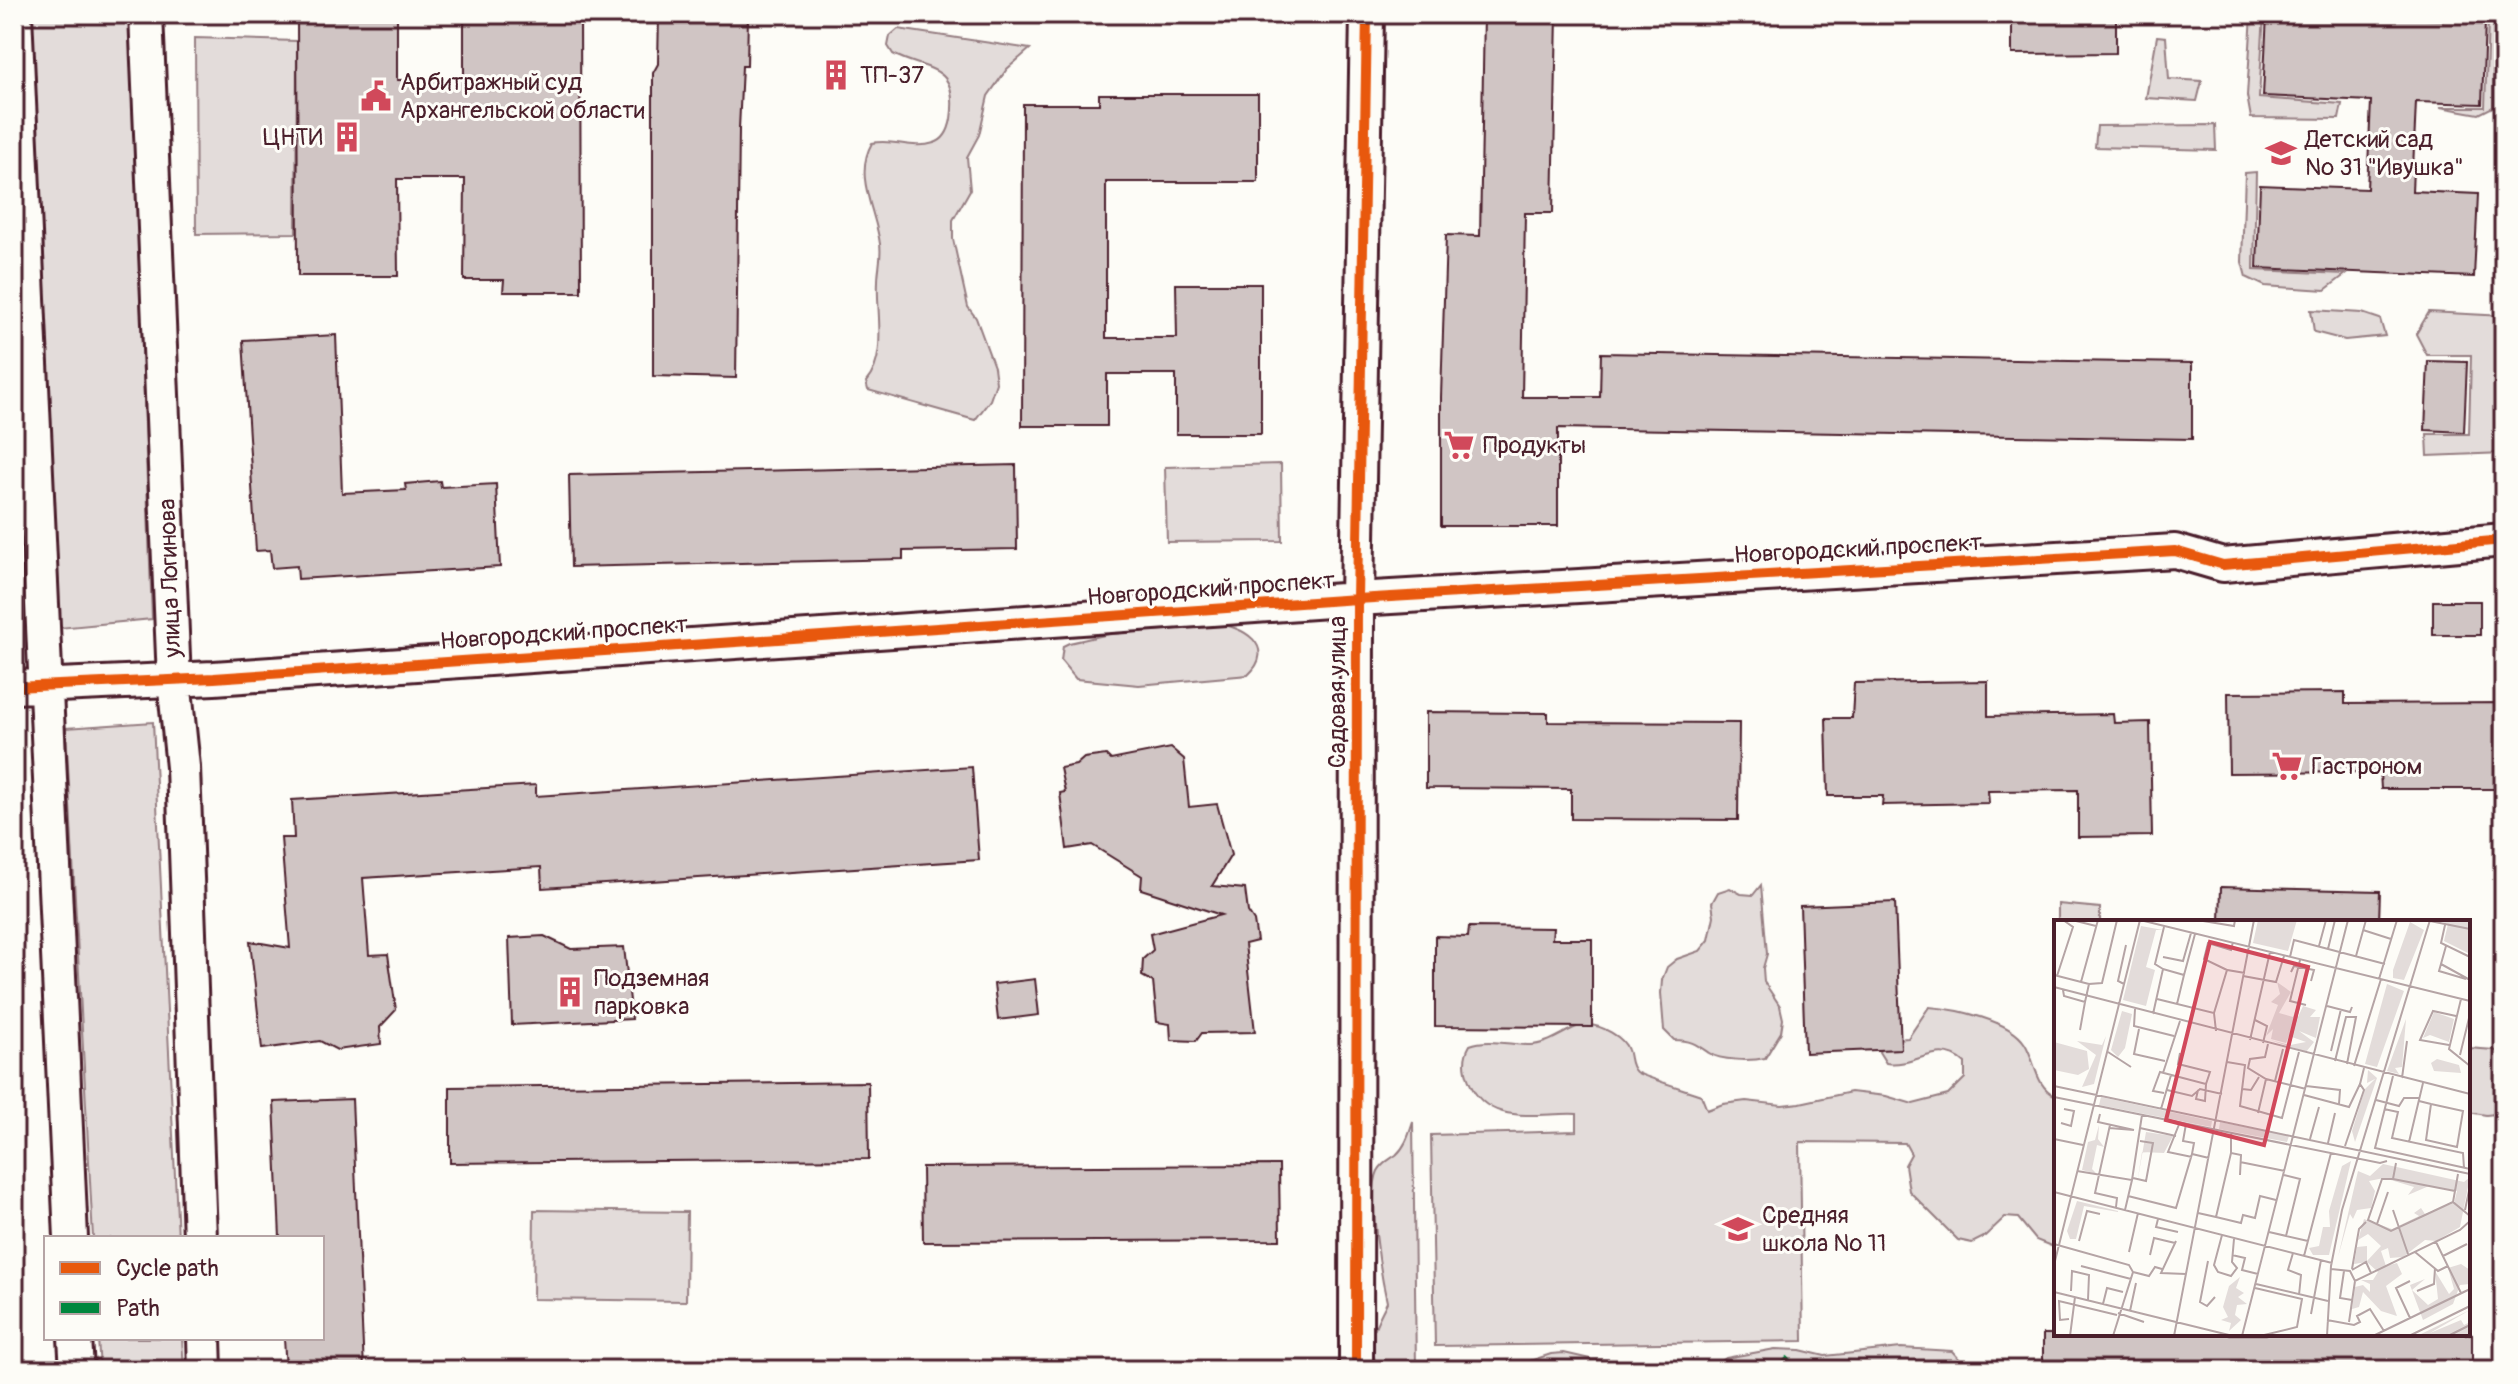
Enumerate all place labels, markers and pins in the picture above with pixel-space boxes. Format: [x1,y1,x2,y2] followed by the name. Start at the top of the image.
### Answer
[819,58,853,92] building icon: ТП-37
[860,61,924,90] place label: ТП-37
[400,68,645,125] place label: Арбитражный суд Архангельской области
[359,79,393,113] public building icon: Арбитражный суд Архангельской области
[330,120,364,154] building icon: ЦНТИ
[263,123,323,152] place label: ЦНТИ
[2304,125,2464,182] place label: Детский сад № 31 "Ивушка"
[2264,136,2298,170] school or university icon: Детский сад № 31 "Ивушка"
[1442,428,1476,462] supermarket icon: Продукты
[1483,431,1586,460] place label: Продукты
[2270,749,2304,783] supermarket icon: Гастроном
[2311,752,2422,781] place label: Гастроном
[594,964,709,1021] place label: Подземная парковка
[553,975,587,1009] building icon: Подземная парковка
[1762,1201,1886,1258] place label: Средняя школа № 11
[1721,1212,1755,1246] school or university icon: Средняя школа № 11

